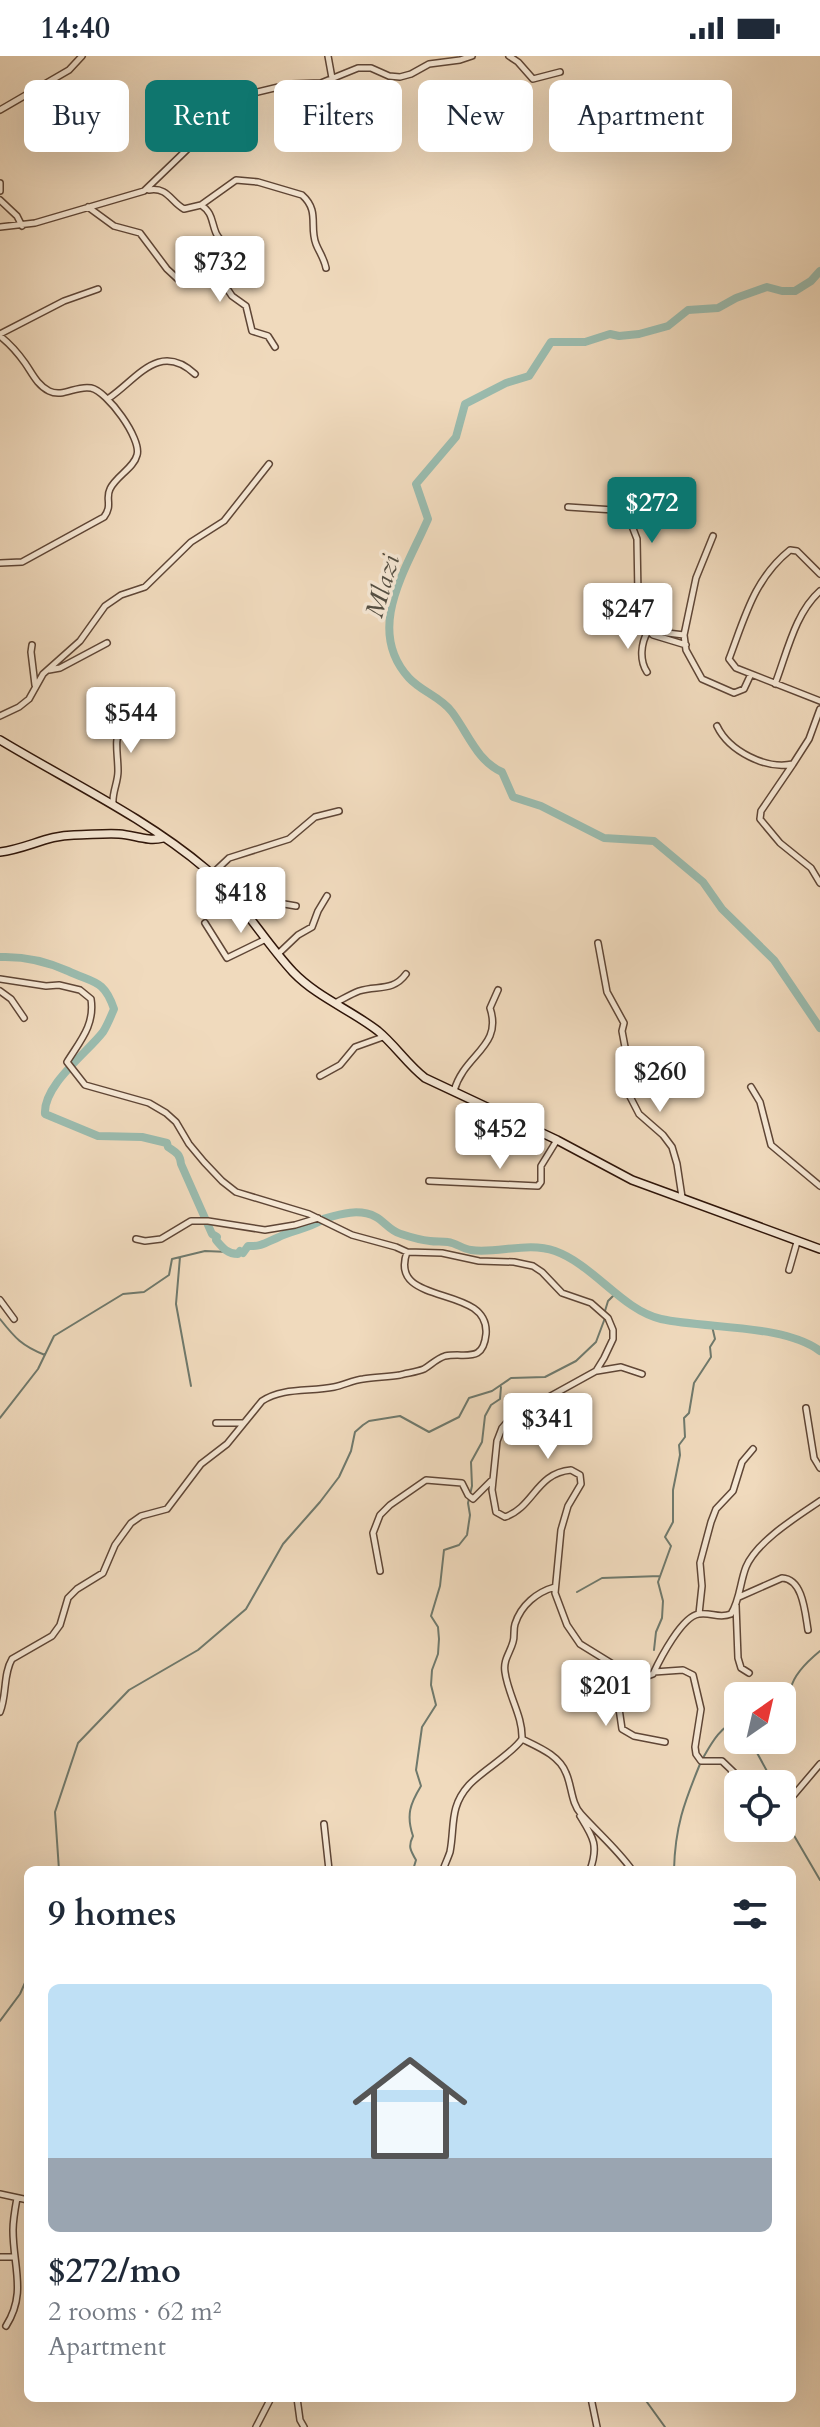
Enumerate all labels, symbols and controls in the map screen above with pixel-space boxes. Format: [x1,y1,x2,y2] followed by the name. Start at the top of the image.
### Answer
[40,8,110,49] text: 14:40
[24,80,129,152] chip: Buy
[145,80,258,152] chip: Rent
[274,80,402,152] chip: Filters
[418,80,533,152] chip: New
[549,80,732,152] chip: Apartment
[173,236,267,304] pin: $732
[193,244,247,279] text: $732
[605,477,699,545] pin: $272
[625,485,679,520] text: $272
[357,550,408,622] water label: Mlazi
[581,583,675,651] pin: $247
[601,591,655,626] text: $247
[84,687,178,755] pin: $544
[104,695,158,730] text: $544
[194,867,288,935] pin: $418
[214,875,268,910] text: $418
[613,1046,707,1114] pin: $260
[633,1054,687,1089] text: $260
[453,1103,547,1171] pin: $452
[473,1111,527,1146] text: $452
[501,1393,595,1461] pin: $341
[521,1401,575,1436] text: $341
[559,1660,653,1728] pin: $201
[579,1668,633,1703] text: $201
[724,1682,796,1754] north arrow
[724,1682,796,1842] map controls
[724,1770,796,1842] button: locate
[48,1891,176,1937] text: 9 homes
[728,1892,772,1936] icon: filters
[338,2036,482,2180] icon: home
[48,2248,181,2294] text: $272/mo
[48,2294,221,2329] text: 2 rooms · 62 m²
[48,2329,166,2364] text: Apartment

